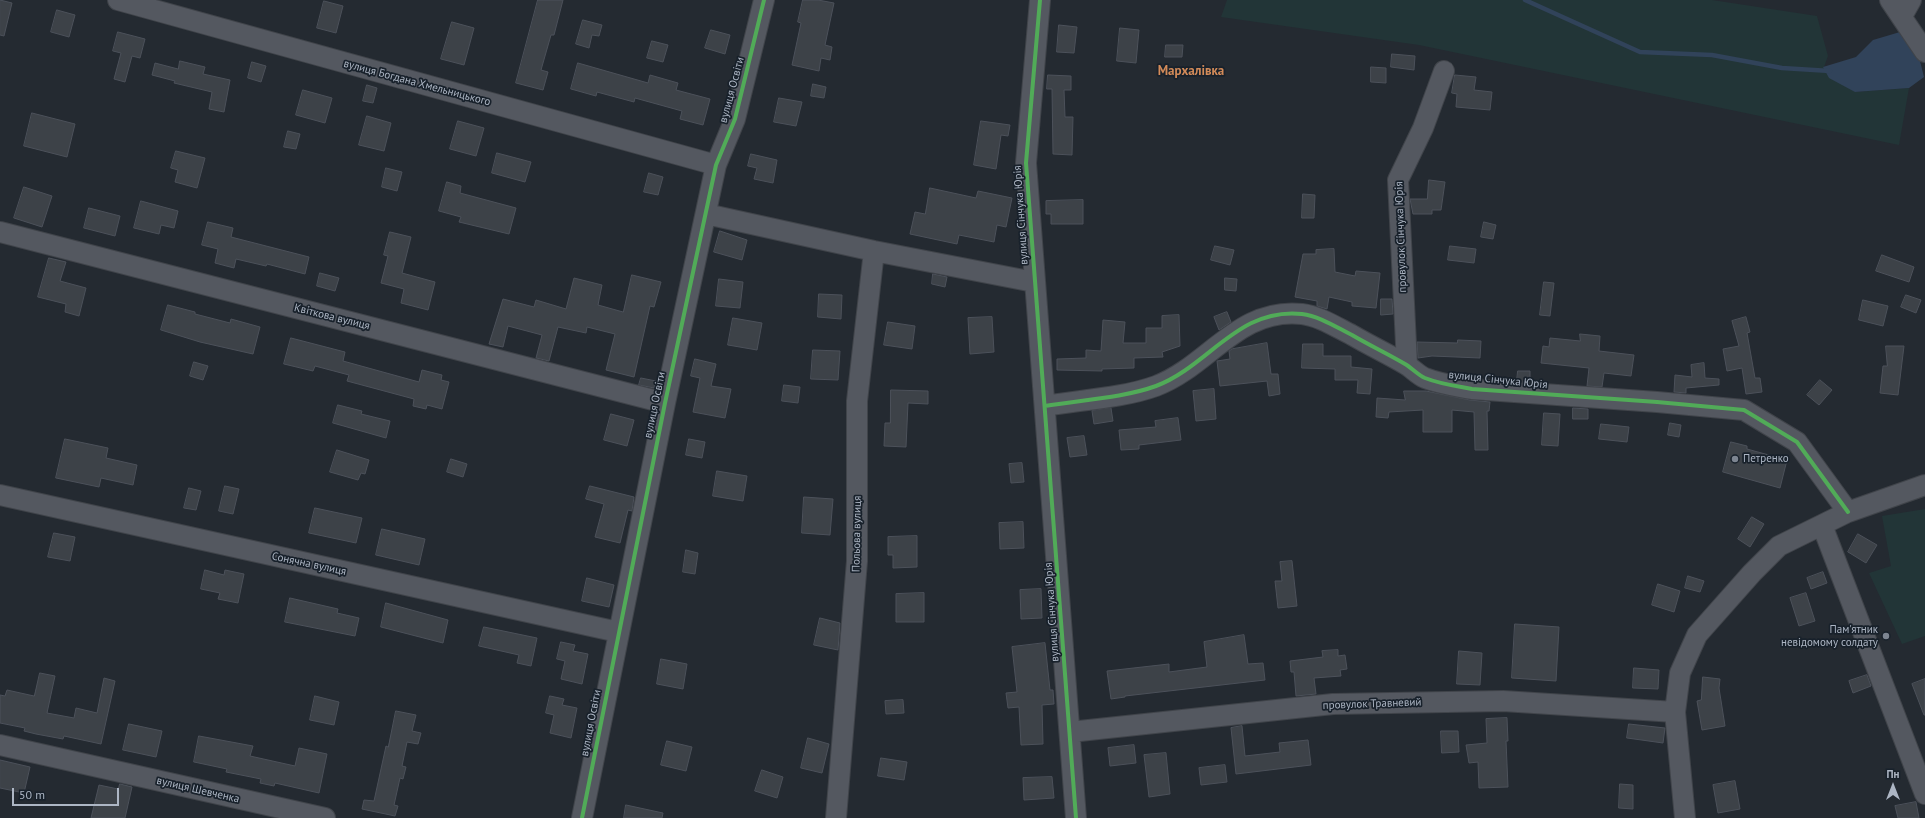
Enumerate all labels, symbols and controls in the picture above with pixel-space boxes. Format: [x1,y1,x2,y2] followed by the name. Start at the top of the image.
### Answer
[717,56,747,124] street label: вулиця Освіти
[342,57,492,109] street label: вулиця Богдана Хмельницького
[1158,63,1224,79] district label: Мархалівка
[1011,165,1031,265] street label: вулиця Сінчука Юрія
[1392,181,1410,293] street label: провулок Сінчука Юрія
[293,301,371,333] street label: Квіткова вулиця
[1448,368,1548,392] street label: вулиця Сінчука Юрія
[642,371,668,439] street label: вулиця Освіти
[1743,452,1789,466] place label: Петренко
[1730,454,1740,464] marker: Петренко
[850,496,864,572] street label: Польова вулиця
[270,550,348,578] street label: Сонячна вулиця
[1042,562,1062,662] street label: вулиця Сінчука Юрія
[1781,623,1878,649] place label: Пам'ятник невідомому солдату
[1881,631,1891,641] marker: Пам'ятник невідомому солдату
[578,689,604,757] street label: вулиця Освіти
[1322,696,1422,712] street label: провулок Травневий
[1873,766,1913,806] north arrow
[1887,767,1899,781] text: Пн
[155,774,241,806] street label: вулиця Шевченка
[14,780,121,806] scale bar
[19,787,45,802] text: 50 m

